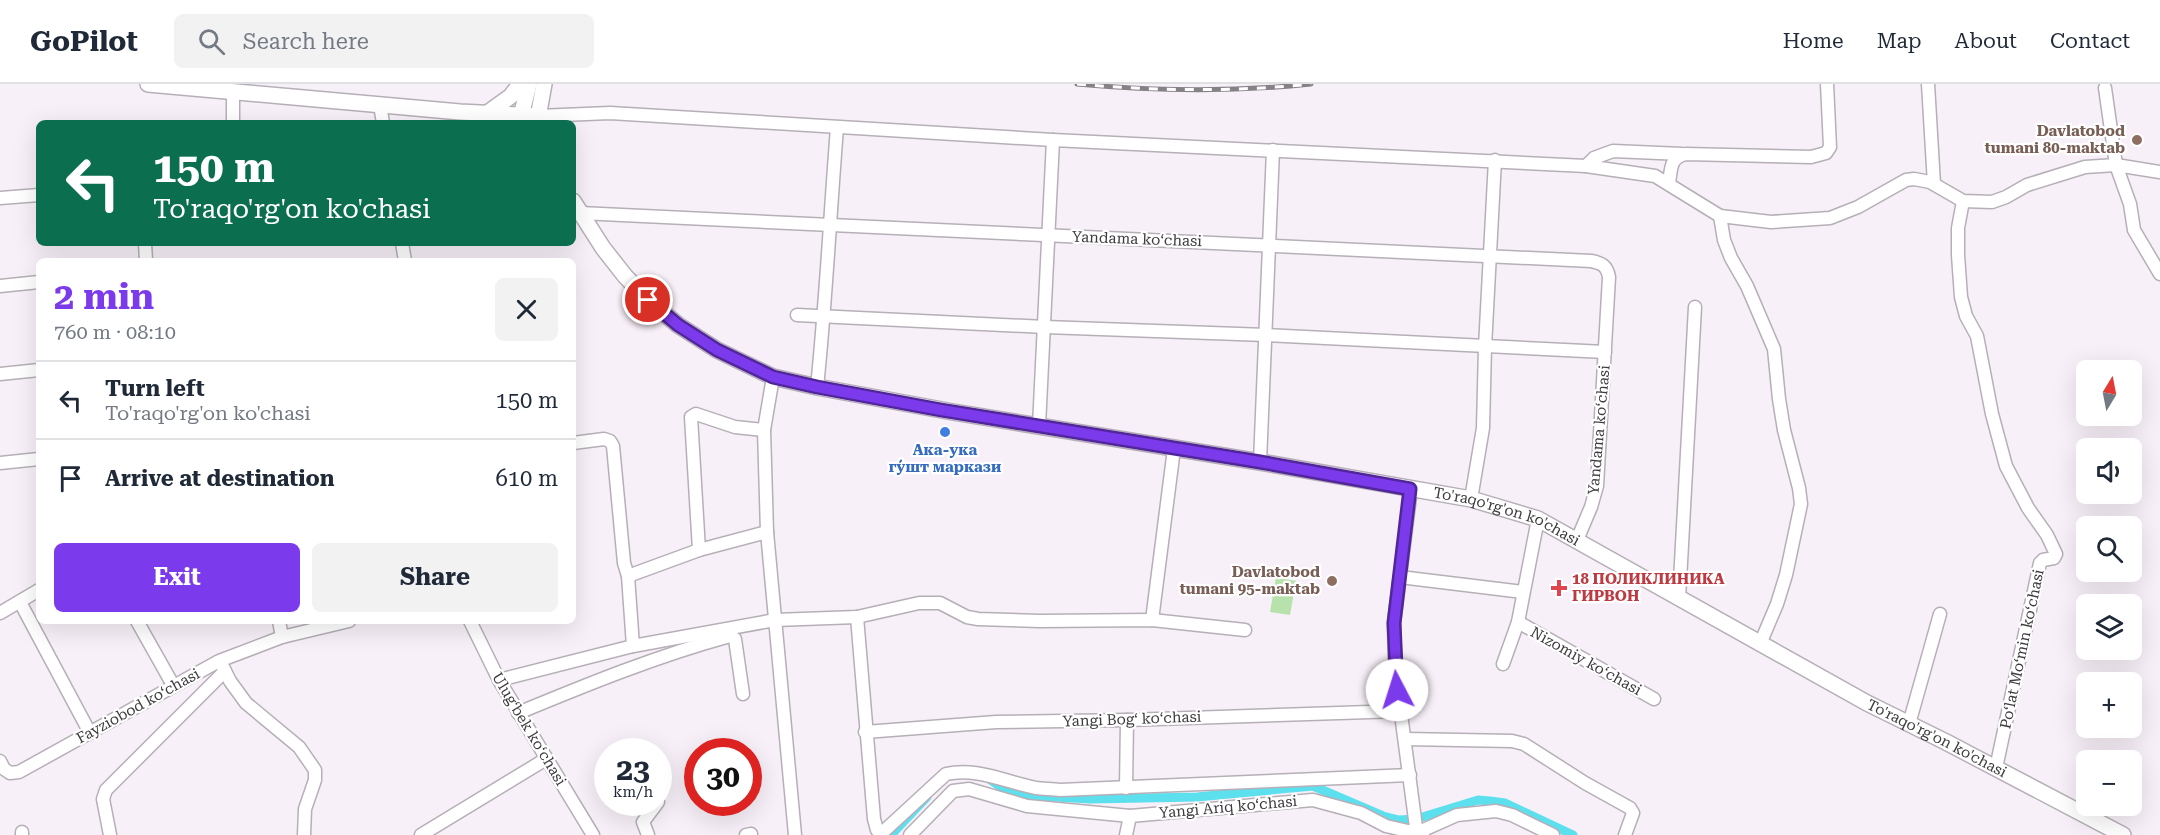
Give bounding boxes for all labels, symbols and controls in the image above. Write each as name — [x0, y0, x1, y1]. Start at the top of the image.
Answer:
search box — [174, 14, 594, 68]
text: GoPilot — [30, 25, 138, 58]
icon: search — [195, 25, 228, 58]
text: Search here — [243, 29, 369, 54]
text: Home — [1783, 29, 1844, 53]
text: Map — [1877, 29, 1922, 53]
text: About — [1955, 29, 2017, 53]
text: Contact — [2050, 29, 2130, 53]
place label: Davlatobod tumani 80-maktab — [1985, 122, 2125, 157]
marker: Davlatobod tumani 80-maktab — [2130, 133, 2144, 147]
text: 150 m — [153, 143, 275, 192]
icon: left — [54, 144, 132, 222]
text: To'raqo'rg'on ko'chasi — [153, 193, 431, 225]
street label: Yandama koʻchasi — [1072, 228, 1203, 250]
pin — [622, 274, 673, 325]
text: 2 min — [54, 276, 154, 318]
button: close — [495, 278, 558, 341]
icon: arrive — [631, 283, 664, 316]
text: 760 m · 08:10 — [54, 320, 176, 344]
north arrow — [2076, 360, 2142, 426]
map controls — [2076, 360, 2142, 816]
street label: Yandama koʻchasi — [1584, 364, 1614, 496]
text: Turn left — [105, 376, 205, 401]
icon: left — [54, 384, 87, 417]
text: 150 m — [495, 388, 558, 413]
text: To'raqo'rg'on ko'chasi — [105, 401, 311, 425]
marker: Ака-ука гу́шт маркази — [938, 425, 952, 439]
button: sound — [2076, 438, 2142, 504]
place label: Ака-ука гу́шт маркази — [889, 441, 1001, 476]
icon: arrive — [54, 462, 87, 495]
text: Arrive at destination — [105, 466, 334, 491]
text: 610 m — [495, 466, 558, 491]
street label: To'raqo'rg'on ko'chasi — [1432, 484, 1583, 550]
button: search — [2076, 516, 2142, 582]
button: Exit — [54, 543, 300, 612]
button: Share — [312, 543, 558, 612]
place label: Davlatobod tumani 95-maktab — [1180, 563, 1320, 598]
street label: Poʻlat Moʻmin koʻchasi — [1996, 567, 2048, 730]
place label: 18 ПОЛИКЛИНИКА ГИРВОН — [1572, 570, 1725, 605]
marker: Davlatobod tumani 95-maktab — [1325, 574, 1339, 588]
marker: 18 ПОЛИКЛИНИКА ГИРВОН — [1550, 579, 1568, 597]
button: layers — [2076, 594, 2142, 660]
street label: Nizomiy koʻchasi — [1527, 623, 1645, 699]
position arrow — [1365, 658, 1429, 722]
street label: Fayziobod koʻchasi — [73, 665, 203, 747]
street label: Ulugʻbek koʻchasi — [488, 669, 570, 789]
button: + — [2076, 672, 2142, 738]
street label: To'raqo'rg'on ko'chasi — [1864, 695, 2010, 781]
street label: Yangi Bogʻ koʻchasi — [1062, 708, 1202, 730]
speed limit sign: 30 — [684, 738, 762, 816]
button: − — [2076, 750, 2142, 816]
text: 23 — [616, 752, 650, 787]
text: km/h — [613, 783, 653, 801]
street label: Yangi Ariq koʻchasi — [1158, 792, 1298, 822]

